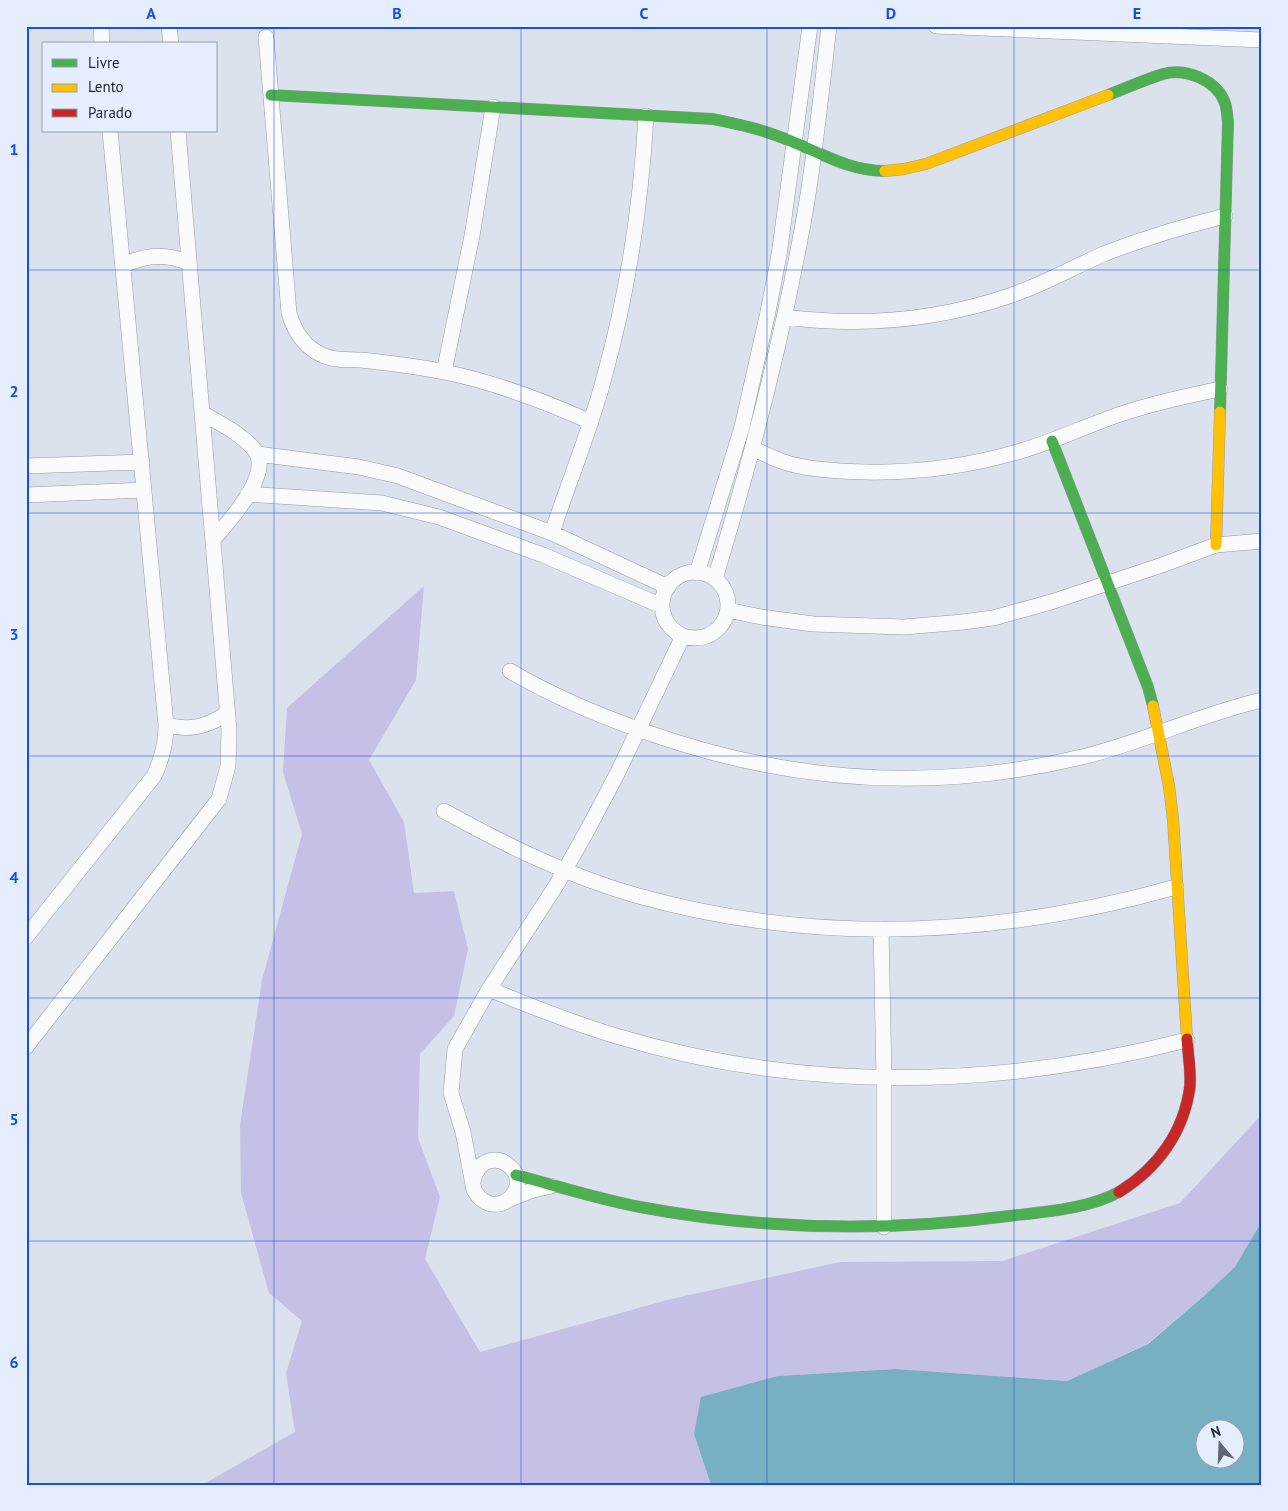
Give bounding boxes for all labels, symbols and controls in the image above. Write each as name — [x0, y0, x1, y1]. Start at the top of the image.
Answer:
text: A — [146, 3, 156, 23]
text: B — [392, 3, 402, 23]
text: C — [640, 3, 649, 23]
text: D — [886, 3, 896, 23]
text: E — [1133, 3, 1141, 23]
legend — [42, 42, 218, 132]
text: Livre — [88, 53, 120, 72]
text: Lento — [88, 77, 124, 96]
text: Parado — [88, 103, 132, 122]
text: 1 — [9, 139, 19, 159]
text: 2 — [9, 381, 19, 401]
text: 3 — [9, 624, 19, 644]
text: 4 — [9, 867, 19, 887]
text: 5 — [9, 1109, 19, 1129]
text: 6 — [9, 1352, 19, 1372]
north arrow — [1196, 1418, 1246, 1468]
text: N — [1208, 1422, 1223, 1442]

